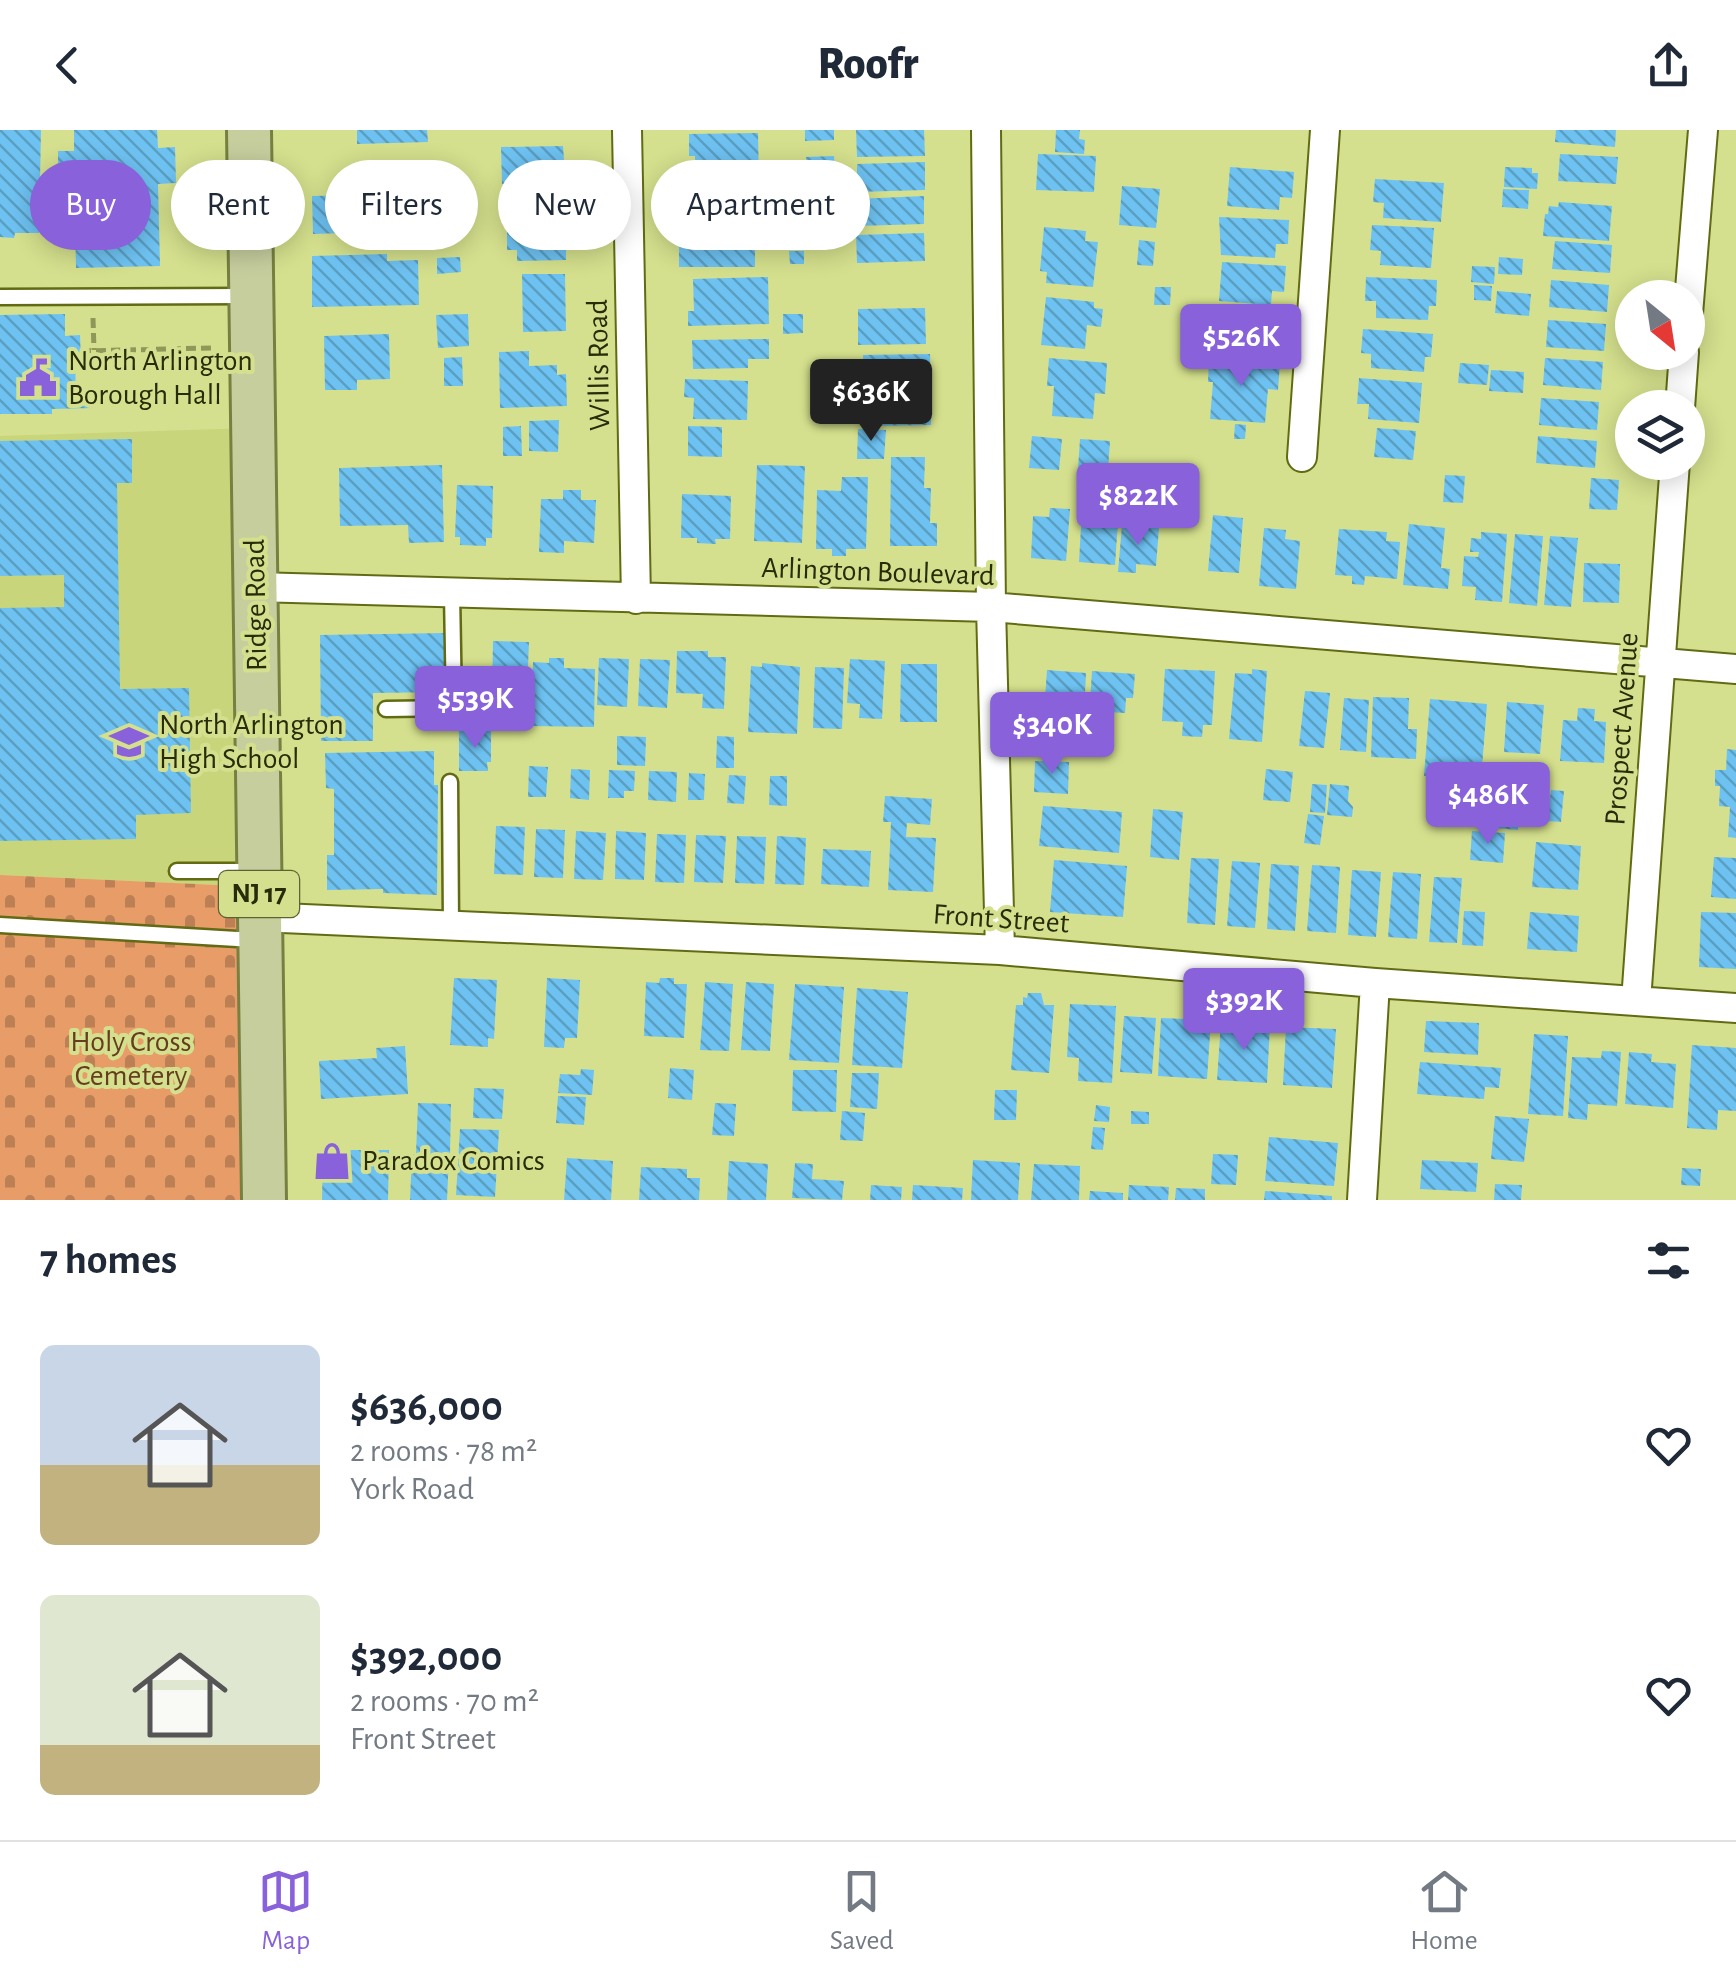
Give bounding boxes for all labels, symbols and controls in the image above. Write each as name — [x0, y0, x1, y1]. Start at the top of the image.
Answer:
icon: back — [40, 38, 95, 93]
icon: share — [1641, 38, 1696, 93]
text: Roofr — [817, 42, 919, 87]
chip: Buy — [30, 160, 151, 250]
chip: Rent — [171, 160, 305, 250]
chip: Filters — [325, 160, 478, 250]
chip: New — [498, 160, 631, 250]
chip: Apartment — [651, 160, 870, 250]
north arrow — [1615, 280, 1705, 370]
map controls — [1615, 280, 1705, 480]
street label: Willis Road — [583, 299, 615, 431]
pin: $526K — [1171, 304, 1311, 389]
text: $526K — [1202, 320, 1280, 352]
place label: North Arlington Borough Hall — [68, 346, 253, 410]
public building icon: North Arlington Borough Hall — [17, 357, 59, 399]
pin: $636K — [801, 359, 941, 444]
text: $636K — [832, 375, 910, 407]
button: layers — [1615, 390, 1705, 480]
pin: $822K — [1068, 463, 1208, 548]
text: $822K — [1098, 479, 1178, 511]
street label: Ridge Road — [240, 538, 272, 672]
street label: Arlington Boulevard — [761, 553, 995, 591]
street label: Prospect Avenue — [1600, 632, 1644, 826]
pin: $539K — [405, 666, 545, 751]
text: $539K — [437, 682, 513, 714]
pin: $340K — [982, 692, 1122, 777]
text: $340K — [1012, 708, 1092, 740]
place label: North Arlington High School — [159, 710, 344, 774]
school or university icon: North Arlington High School — [108, 721, 150, 763]
pin: $486K — [1418, 762, 1558, 847]
text: $486K — [1448, 778, 1528, 810]
road number: NJ 17 — [219, 871, 299, 917]
street label: Front Street — [932, 899, 1071, 939]
pin: $392K — [1174, 968, 1314, 1053]
text: $392K — [1205, 984, 1283, 1016]
park label: Holy Cross Cemetery — [70, 1027, 192, 1091]
shop icon: Paradox Comics — [311, 1140, 353, 1182]
place label: Paradox Comics — [362, 1146, 545, 1176]
icon: filters — [1641, 1233, 1696, 1288]
text: 7 homes — [40, 1239, 177, 1281]
icon: home — [120, 1385, 240, 1505]
text: $636,000 — [350, 1386, 503, 1428]
icon: heart — [1641, 1418, 1696, 1473]
text: 2 rooms · 78 m² — [350, 1435, 537, 1467]
text: York Road — [350, 1473, 474, 1505]
icon: home — [120, 1635, 240, 1755]
text: $392,000 — [350, 1636, 502, 1678]
icon: heart — [1641, 1668, 1696, 1723]
text: 2 rooms · 70 m² — [350, 1685, 539, 1717]
text: Front Street — [350, 1723, 496, 1755]
tab: Map — [258, 1864, 313, 1958]
tab: Saved — [830, 1864, 894, 1958]
tab: Home — [1410, 1864, 1478, 1958]

